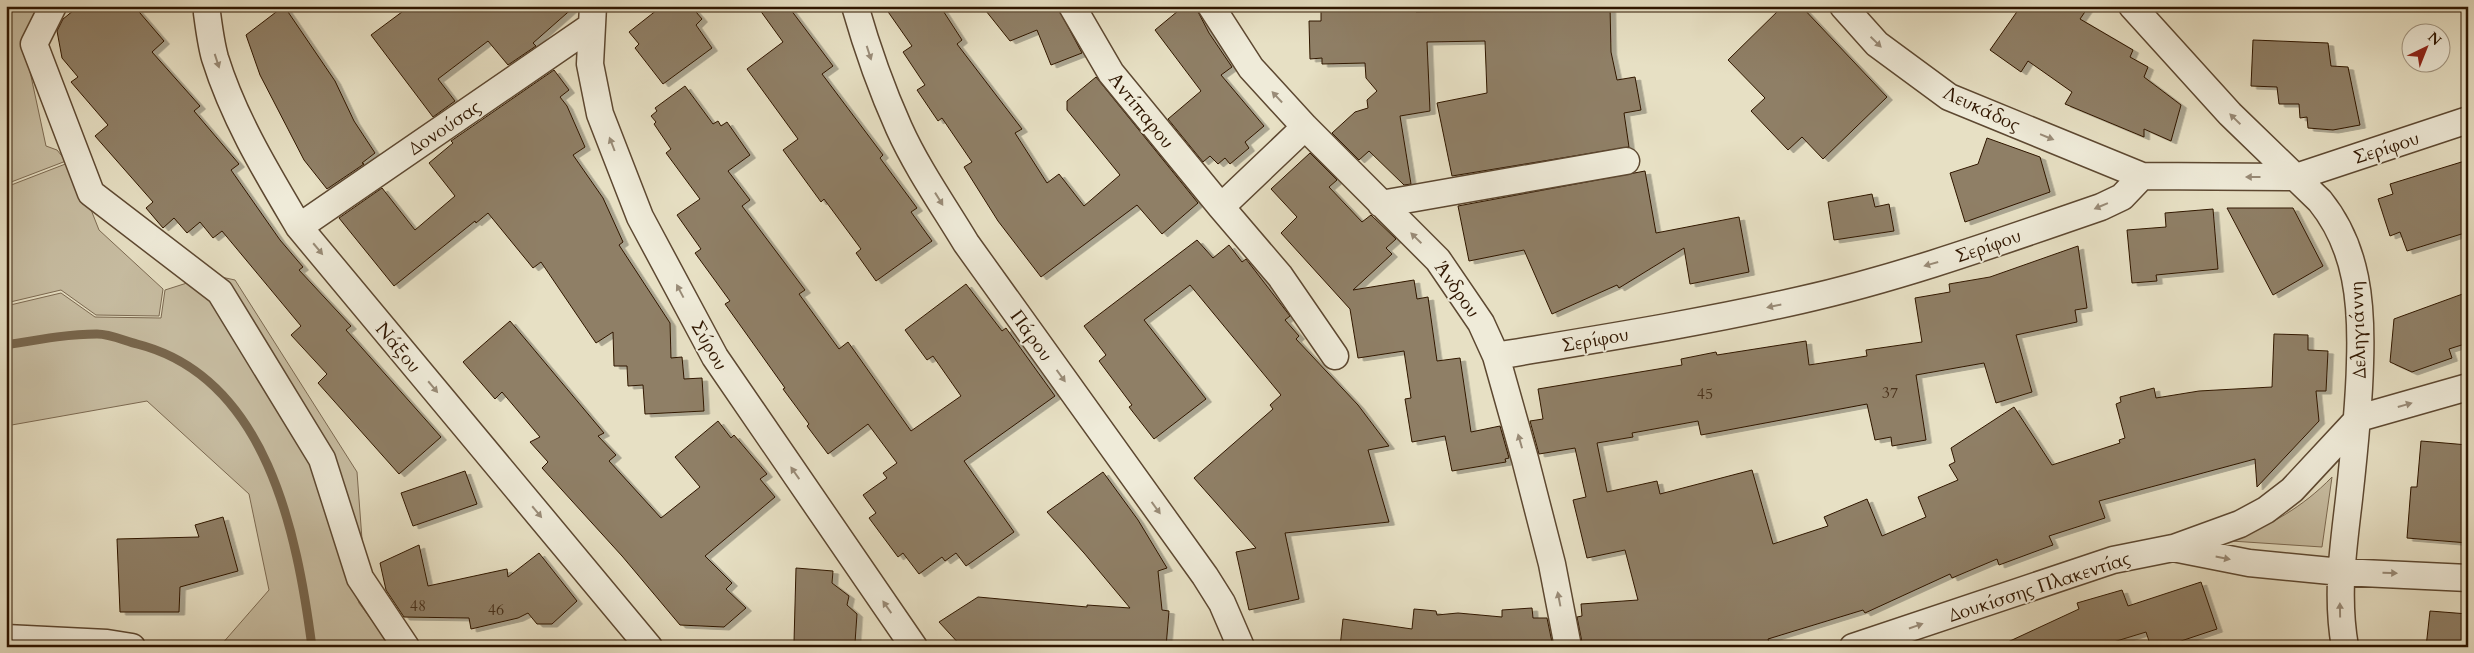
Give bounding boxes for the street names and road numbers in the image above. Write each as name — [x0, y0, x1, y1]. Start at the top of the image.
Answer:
street label: Αντίπαρου — [1102, 67, 1180, 154]
street label: Λευκάδος — [1939, 80, 2024, 138]
street label: Δονούσας — [403, 94, 486, 162]
street label: Σερίφου — [2350, 125, 2423, 171]
street label: Σερίφου — [1952, 223, 2025, 269]
street label: Άνδρου — [1428, 256, 1486, 323]
street label: Δεληγιάννη — [2343, 281, 2373, 379]
street label: Πάρου — [1004, 305, 1059, 367]
street label: Σύρου — [685, 316, 734, 375]
street label: Νάξου — [369, 317, 427, 378]
street label: Σερίφου — [1560, 321, 1631, 359]
street label: Δουκίσσης Πλακεντίας — [1945, 545, 2134, 629]

